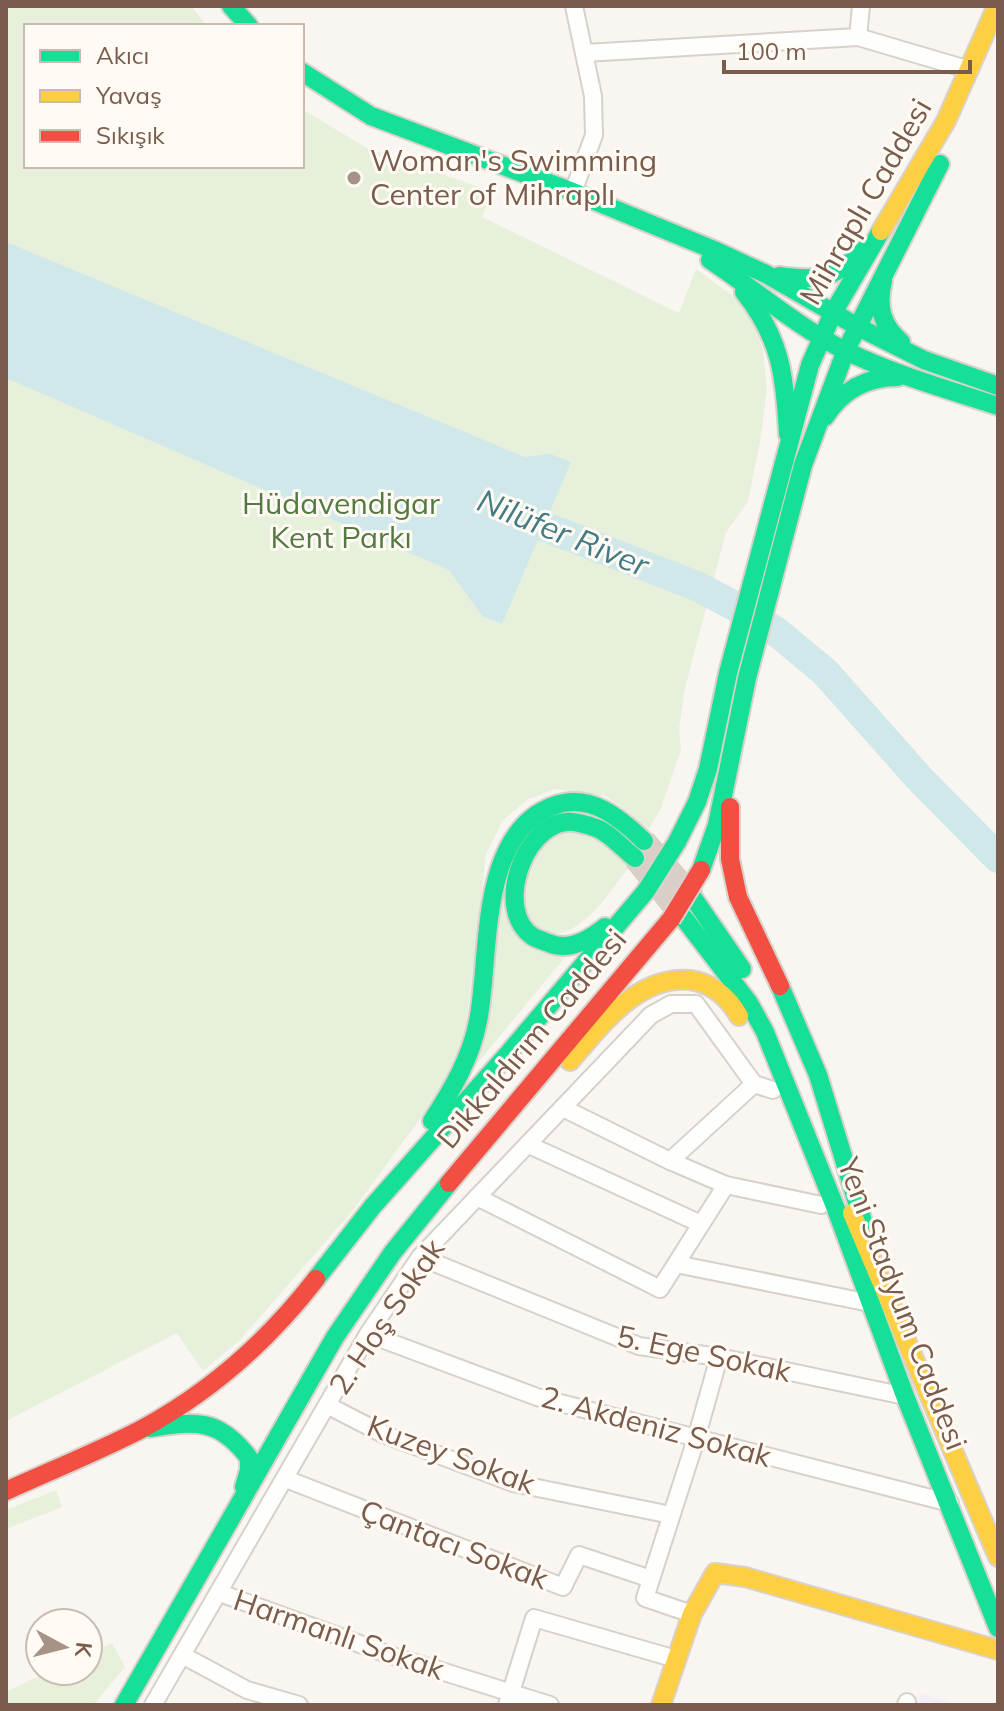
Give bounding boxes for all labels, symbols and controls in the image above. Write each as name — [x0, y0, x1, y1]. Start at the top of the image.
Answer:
legend — [24, 24, 304, 168]
scale bar — [724, 24, 970, 74]
text: 100 m — [736, 36, 807, 66]
text: Akıcı — [96, 40, 149, 70]
text: Yavaş — [95, 80, 162, 110]
street label: Mihraplı Caddesi — [791, 92, 940, 311]
text: Sıkışık — [96, 120, 165, 150]
place label: Woman's Swimming Center of Mihraplı — [370, 141, 657, 213]
marker: Woman's Swimming Center of Mihraplı — [345, 169, 363, 187]
water label: Nilüfer River — [472, 480, 656, 585]
park label: Hüdavendigar Kent Parkı — [242, 484, 440, 556]
street label: Dikkaldırım Caddesi — [428, 921, 634, 1156]
street label: Yeni Stadyum Caddesi — [829, 1151, 976, 1455]
street label: 2. Hoş Sokak — [320, 1231, 453, 1402]
street label: 5. Ege Sokak — [614, 1316, 795, 1390]
street label: 2. Akdeniz Sokak — [537, 1377, 776, 1475]
street label: Kuzey Sokak — [362, 1406, 541, 1502]
street label: Çantacı Sokak — [355, 1491, 554, 1598]
street label: Harmanlı Sokak — [229, 1580, 450, 1688]
north arrow — [24, 1607, 104, 1687]
text: K — [69, 1640, 99, 1660]

